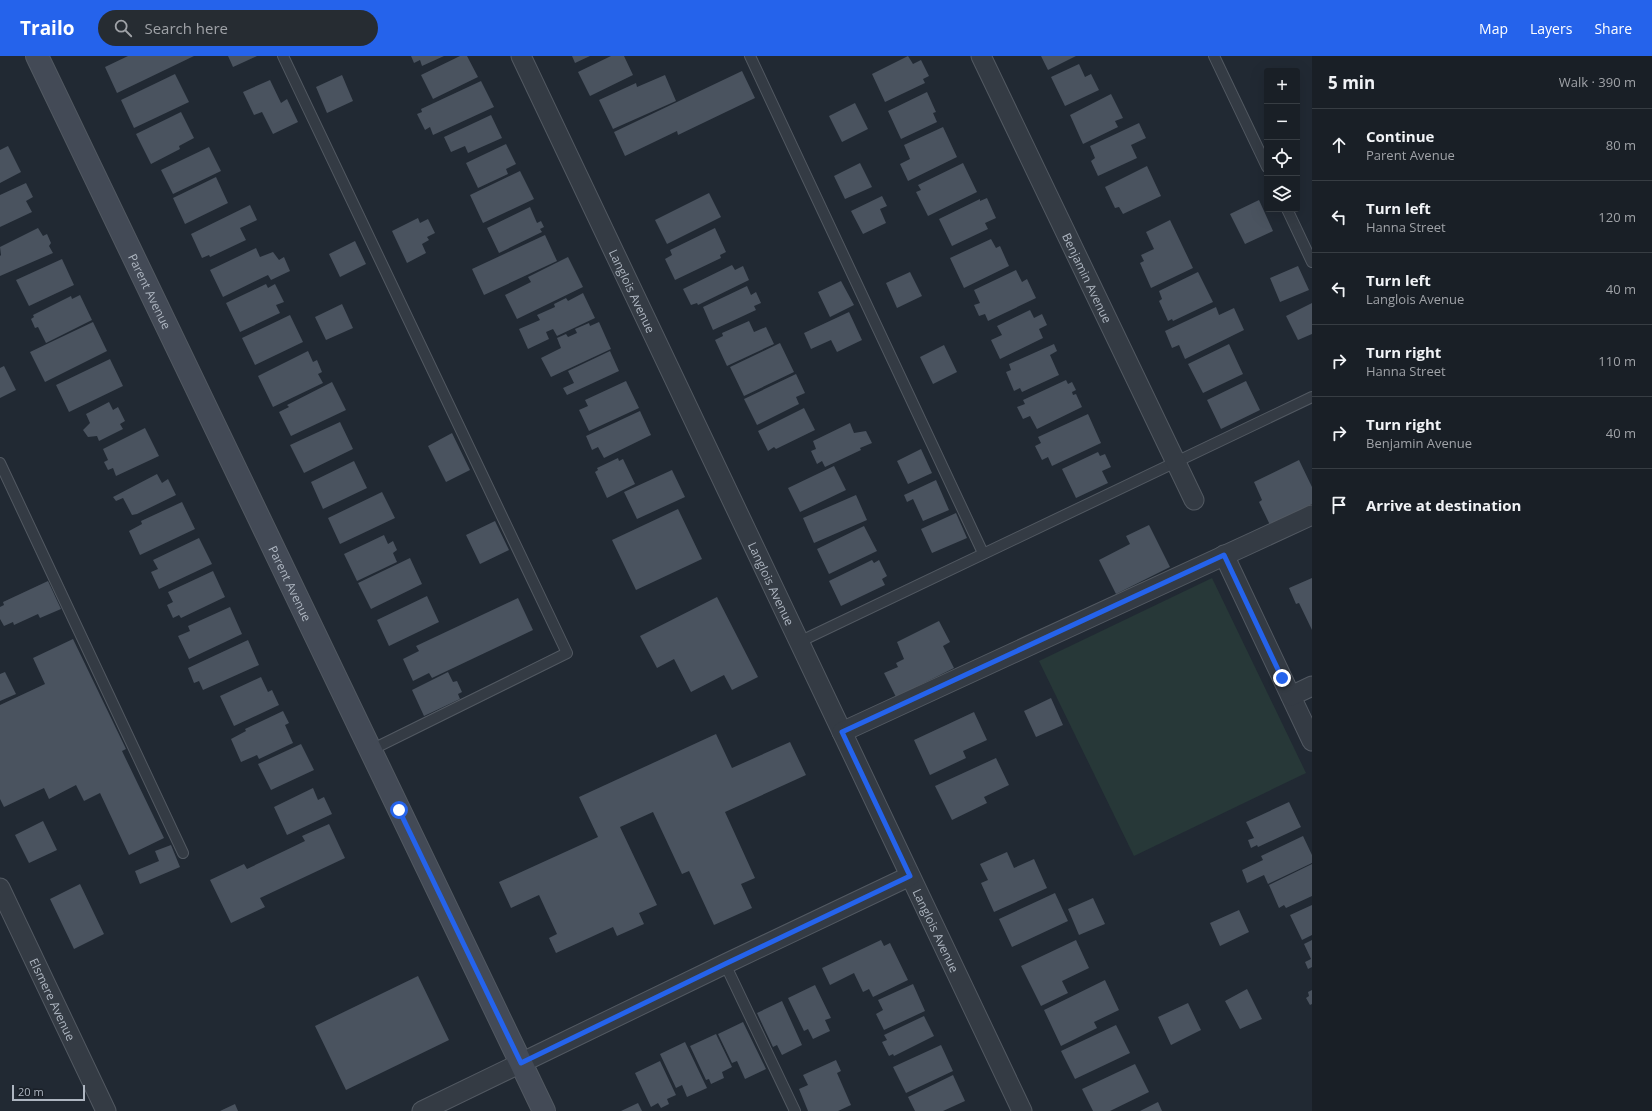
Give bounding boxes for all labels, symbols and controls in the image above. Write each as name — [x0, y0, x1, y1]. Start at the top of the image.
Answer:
search box — [98, 10, 378, 46]
text: Trailo — [20, 15, 74, 41]
icon: search — [112, 17, 134, 39]
text: Search here — [144, 18, 228, 38]
text: Map — [1479, 19, 1508, 38]
text: Layers — [1530, 19, 1572, 38]
text: Share — [1594, 19, 1632, 38]
map controls — [1264, 68, 1300, 212]
button: + — [1264, 68, 1300, 104]
text: 5 min — [1328, 71, 1375, 94]
text: Walk · 390 m — [1559, 73, 1636, 91]
button: − — [1264, 104, 1300, 140]
text: Continue — [1366, 126, 1434, 146]
icon: ahead — [1328, 134, 1350, 156]
text: 80 m — [1606, 136, 1636, 154]
button: locate — [1264, 140, 1300, 176]
text: Parent Avenue — [1366, 146, 1455, 164]
button: layers — [1264, 176, 1300, 212]
text: Turn left — [1366, 198, 1431, 218]
icon: left — [1328, 206, 1350, 228]
text: 120 m — [1598, 208, 1636, 226]
text: Hanna Street — [1366, 218, 1446, 236]
street label: Benjamin Avenue — [1059, 230, 1116, 326]
street label: Langlois Avenue — [605, 246, 660, 336]
street label: Parent Avenue — [125, 251, 176, 332]
text: Turn left — [1366, 270, 1431, 290]
icon: left — [1328, 278, 1350, 300]
text: 40 m — [1606, 280, 1636, 298]
text: Langlois Avenue — [1366, 290, 1464, 308]
text: Turn right — [1366, 342, 1441, 362]
icon: right — [1328, 350, 1350, 372]
text: 110 m — [1598, 352, 1636, 370]
text: Hanna Street — [1366, 362, 1446, 380]
text: Turn right — [1366, 414, 1441, 434]
icon: right — [1328, 422, 1350, 444]
text: 40 m — [1606, 424, 1636, 442]
text: Benjamin Avenue — [1366, 434, 1472, 452]
icon: arrive — [1328, 494, 1350, 516]
text: Arrive at destination — [1366, 495, 1521, 515]
street label: Langlois Avenue — [744, 539, 799, 628]
street label: Parent Avenue — [265, 543, 316, 624]
route end — [1273, 669, 1291, 687]
route start — [390, 801, 408, 819]
street label: Langlois Avenue — [909, 886, 963, 975]
street label: Elsmere Avenue — [26, 955, 80, 1044]
scale bar — [12, 1083, 85, 1102]
text: 20 m — [18, 1084, 44, 1099]

